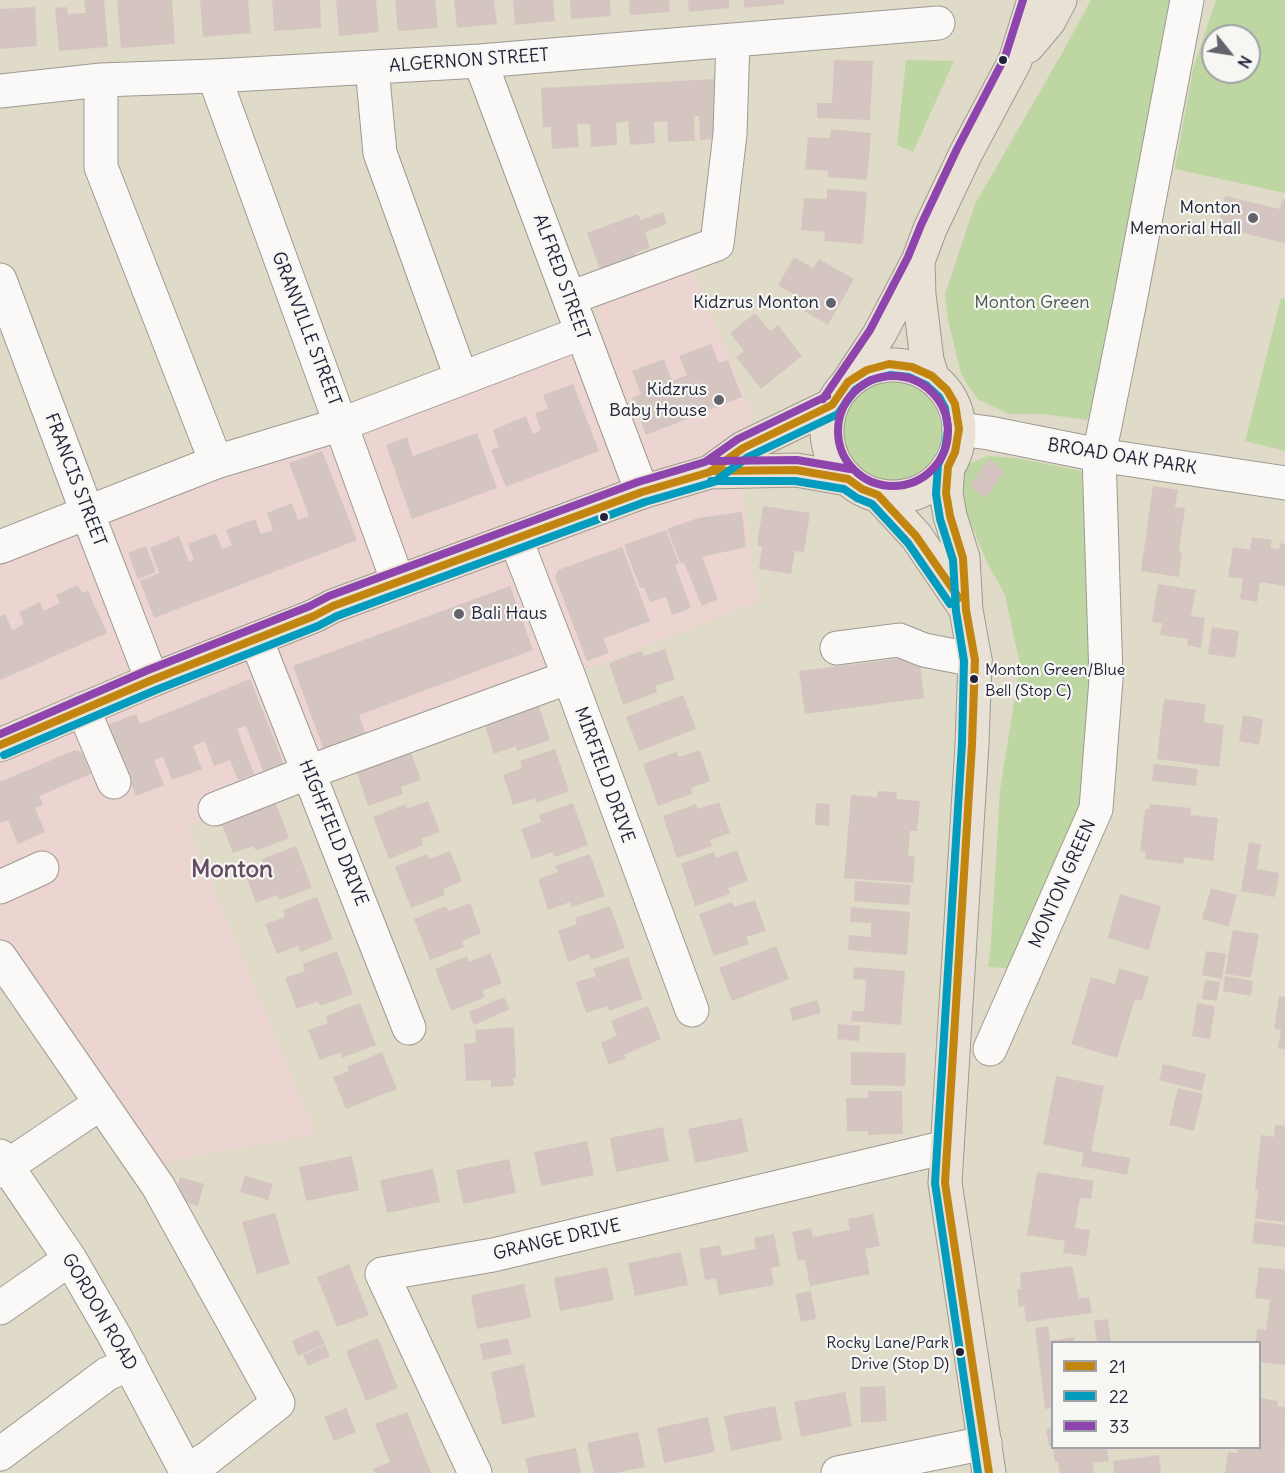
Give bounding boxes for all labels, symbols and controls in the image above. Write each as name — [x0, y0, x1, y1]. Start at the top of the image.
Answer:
north arrow — [1201, 24, 1261, 84]
street label: ALGERNON STREET — [388, 45, 550, 77]
text: N — [1233, 52, 1256, 72]
unlabelled marker — [997, 54, 1009, 66]
place label: Monton Memorial Hall — [1130, 197, 1241, 240]
street label: ALFRED STREET — [528, 211, 594, 343]
marker: Monton Memorial Hall — [1246, 211, 1260, 225]
street label: GRANVILLE STREET — [267, 249, 345, 409]
place label: Kidzrus Monton — [693, 292, 819, 314]
park label: Monton Green — [974, 292, 1090, 314]
marker: Kidzrus Monton — [824, 296, 838, 310]
place label: Kidzrus Baby House — [609, 379, 707, 422]
marker: Kidzrus Baby House — [712, 393, 726, 407]
street label: FRANCIS STREET — [40, 410, 110, 550]
street label: BROAD OAK PARK — [1046, 435, 1198, 479]
unlabelled marker — [598, 511, 610, 523]
place label: Bali Haus — [471, 603, 547, 625]
marker: Bali Haus — [452, 607, 466, 621]
place label: Monton Green/Blue Bell (Stop C) — [985, 660, 1125, 698]
marker: Monton Green/Blue Bell (Stop C) — [968, 673, 980, 685]
street label: MIRFIELD DRIVE — [569, 704, 639, 846]
street label: HIGHFIELD DRIVE — [294, 757, 372, 909]
street label: MONTON GREEN — [1025, 816, 1101, 952]
district label: Monton — [191, 856, 273, 884]
street label: GRANGE DRIVE — [491, 1215, 623, 1265]
street label: GORDON ROAD — [57, 1250, 141, 1374]
place label: Rocky Lane/Park Drive (Stop D) — [826, 1333, 949, 1371]
legend — [1051, 1341, 1261, 1449]
marker: Rocky Lane/Park Drive (Stop D) — [954, 1346, 966, 1358]
text: 21 — [1109, 1355, 1126, 1378]
text: 22 — [1109, 1385, 1129, 1408]
text: 33 — [1109, 1415, 1129, 1438]

